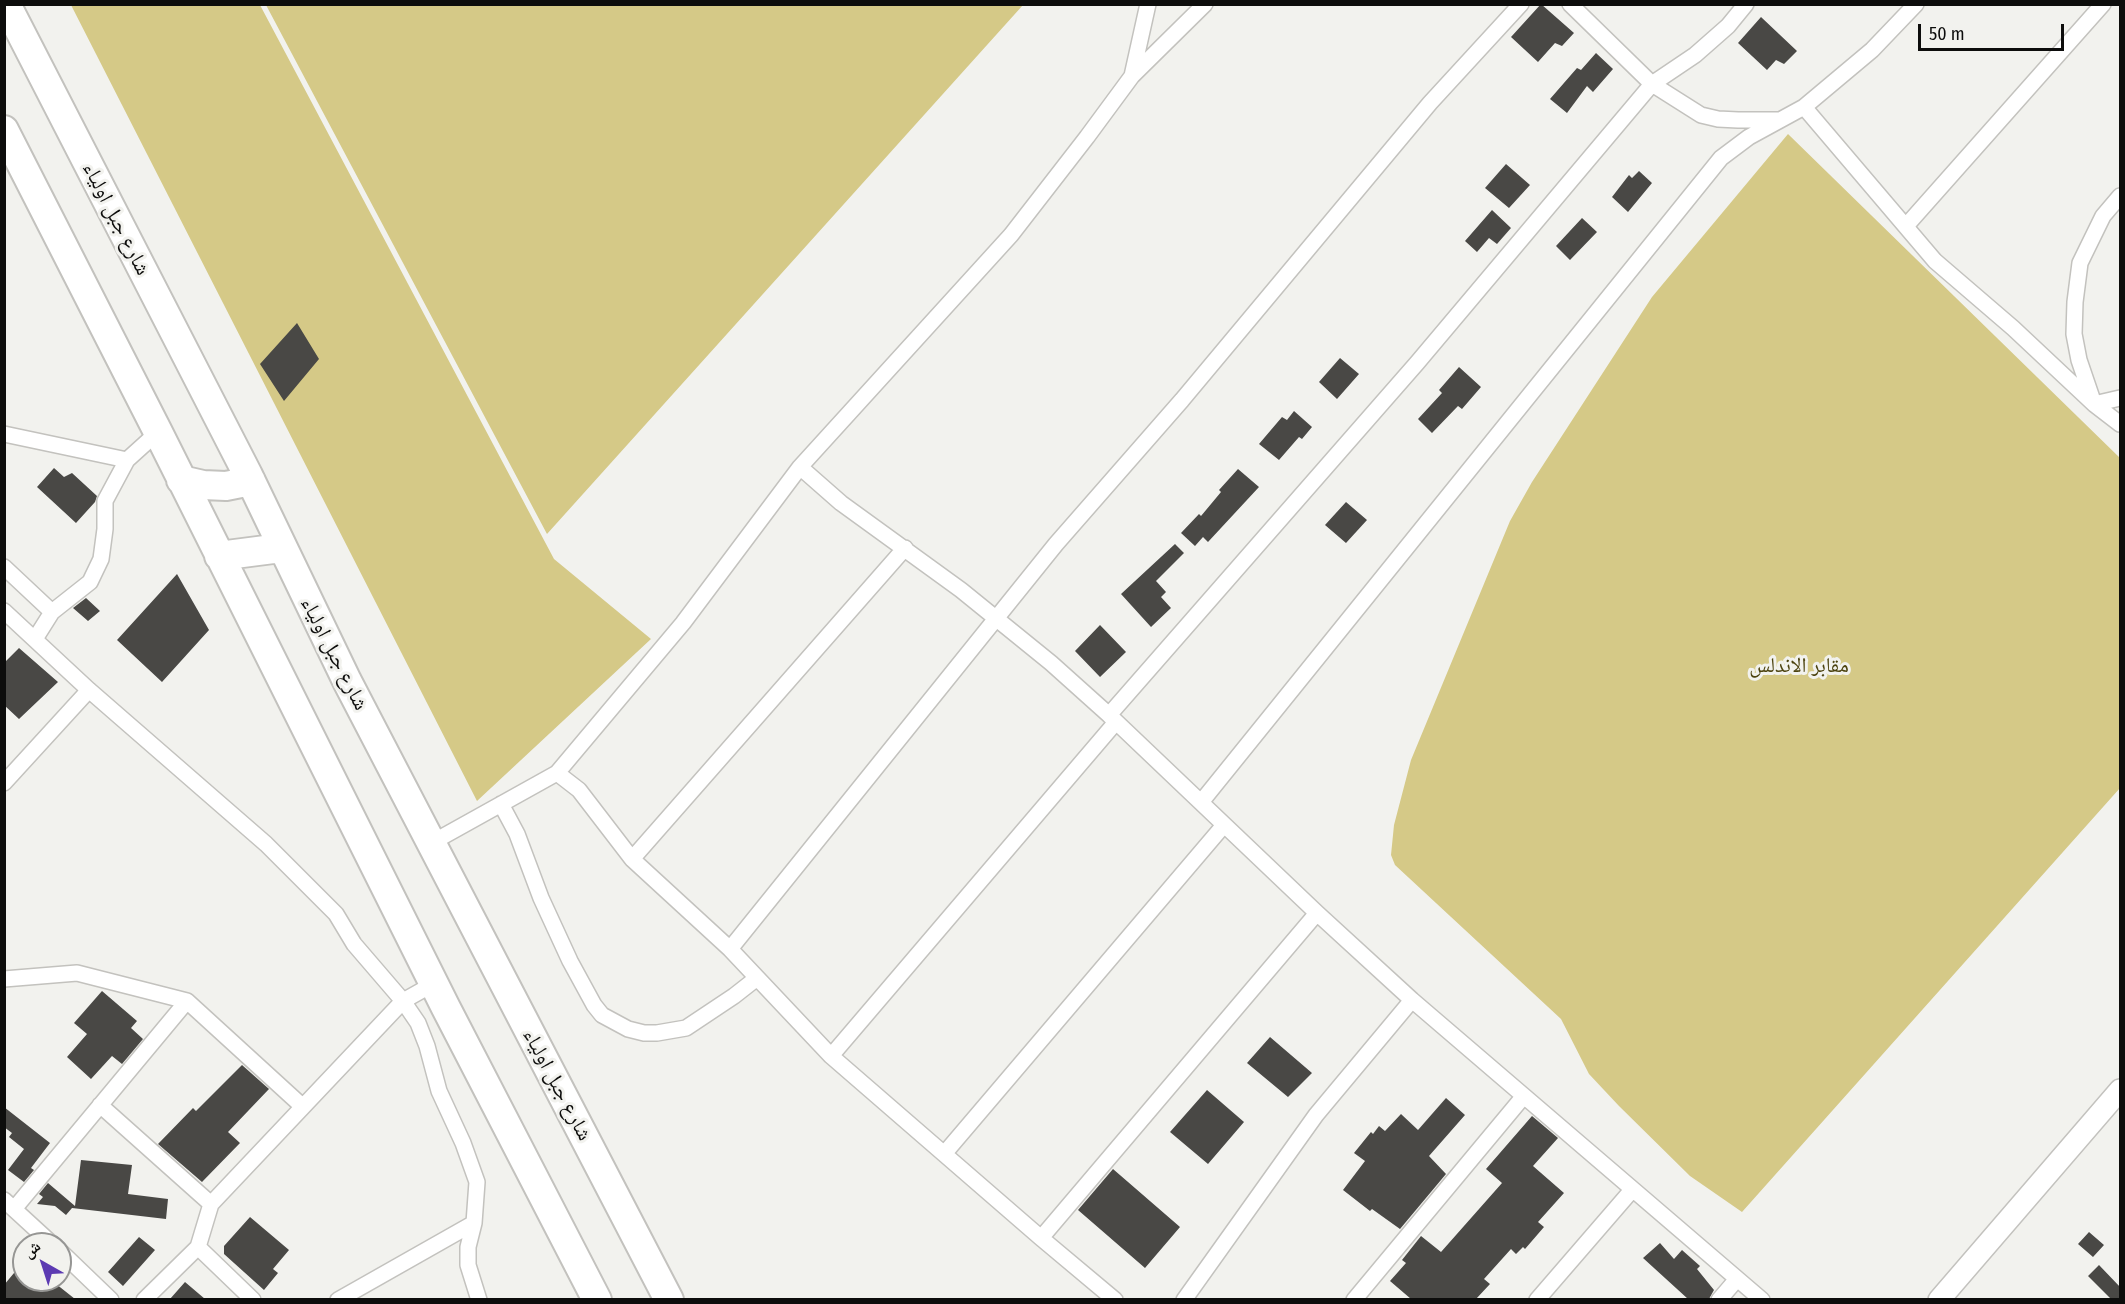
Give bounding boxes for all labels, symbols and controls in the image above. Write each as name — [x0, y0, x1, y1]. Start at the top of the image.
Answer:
scale bar — [1921, 12, 2066, 50]
text: 50 m — [1929, 23, 1965, 45]
street label: شارع جبل اولياء — [77, 158, 155, 280]
street label: شارع جبل اولياء — [295, 593, 373, 715]
park label: مقابر الاندلس — [1749, 653, 1849, 679]
street label: شارع جبل اولياء — [517, 1025, 597, 1145]
north arrow — [12, 1232, 72, 1292]
text: ش — [19, 1236, 44, 1262]

